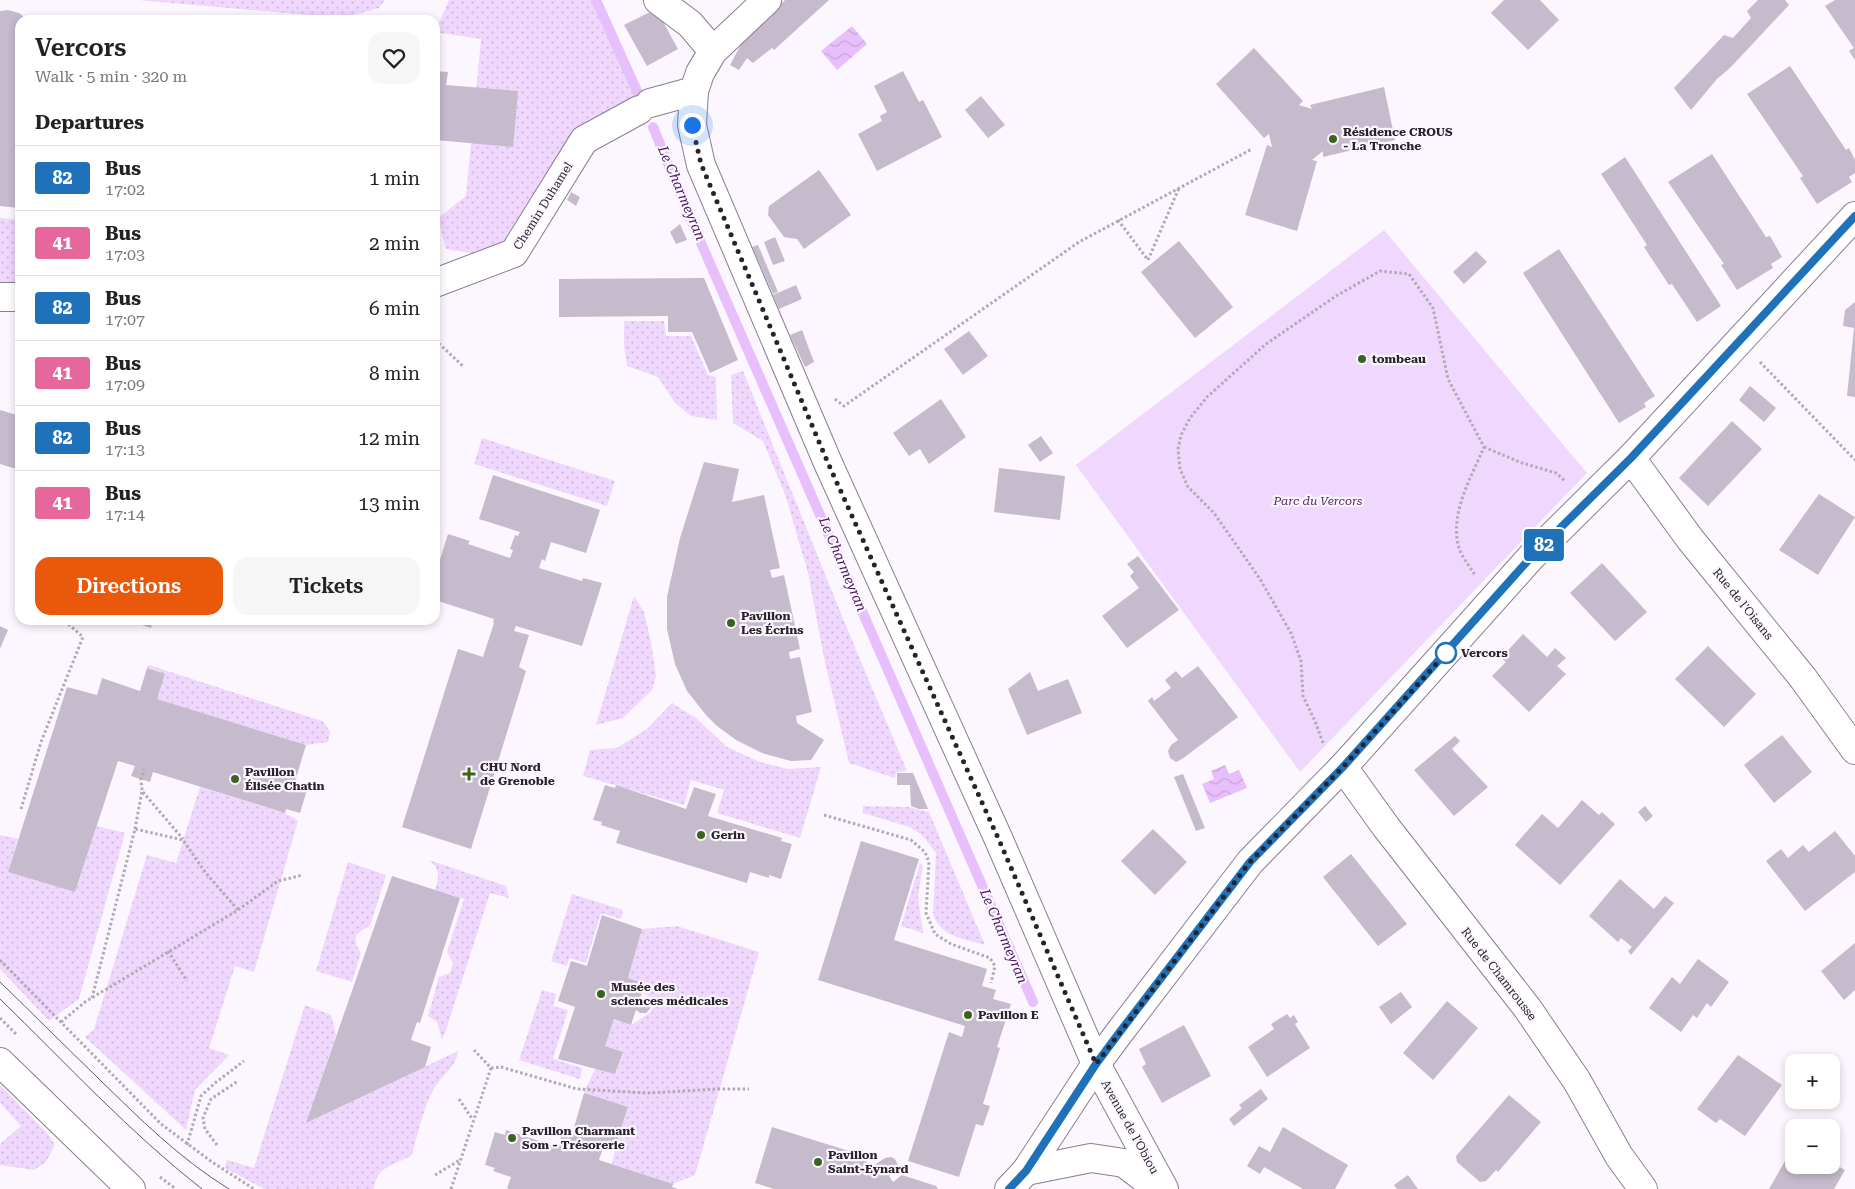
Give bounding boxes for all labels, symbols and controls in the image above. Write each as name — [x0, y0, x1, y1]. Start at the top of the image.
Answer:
button: heart — [368, 32, 420, 84]
text: Vercors — [35, 34, 126, 62]
text: Walk · 5 min · 320 m — [35, 67, 187, 86]
text: Departures — [35, 111, 144, 134]
your location — [680, 113, 705, 138]
place label: Résidence CROUS - La Tronche — [1343, 125, 1453, 153]
marker: Résidence CROUS - La Tronche — [1327, 133, 1339, 145]
water label: Le Charmeyran — [654, 142, 709, 243]
text: Bus — [105, 157, 141, 180]
street label: Chemin Duhamel — [510, 159, 576, 252]
text: 82 — [52, 167, 73, 188]
text: 1 min — [369, 167, 420, 190]
text: 17:02 — [105, 180, 145, 199]
text: Bus — [105, 222, 141, 245]
text: 41 — [52, 232, 73, 253]
text: 2 min — [369, 232, 420, 255]
text: 17:03 — [105, 245, 145, 264]
text: Bus — [105, 287, 141, 310]
text: 82 — [52, 297, 73, 318]
text: 6 min — [369, 297, 420, 320]
text: 17:07 — [105, 310, 145, 329]
text: Bus — [105, 352, 141, 375]
place label: tombeau — [1372, 352, 1426, 366]
marker: tombeau — [1356, 353, 1368, 365]
text: 41 — [52, 362, 73, 383]
text: 8 min — [369, 362, 420, 385]
text: 17:09 — [105, 375, 145, 394]
text: Bus — [105, 417, 141, 440]
text: 82 — [52, 427, 73, 448]
text: 12 min — [358, 427, 420, 450]
text: 17:13 — [105, 440, 145, 459]
text: Bus — [105, 482, 141, 505]
text: 41 — [52, 492, 73, 513]
text: 13 min — [358, 492, 420, 515]
park label: Parc du Vercors — [1273, 494, 1363, 508]
text: 17:14 — [105, 505, 145, 524]
water label: Le Charmeyran — [815, 513, 870, 614]
line badge: 82 — [1522, 529, 1566, 561]
text: 82 — [1534, 534, 1554, 555]
button: Directions — [35, 557, 223, 615]
button: Tickets — [233, 557, 420, 615]
street label: Rue de l'Oisans — [1710, 566, 1776, 643]
place label: Pavillon Les Écrins — [741, 609, 804, 637]
marker: Pavillon Les Écrins — [725, 617, 737, 629]
marker: Vercors — [1435, 642, 1457, 664]
place label: Vercors — [1461, 646, 1508, 660]
place label: CHU Nord de Grenoble — [480, 760, 555, 788]
place label: Pavillon Élisée Chatin — [245, 765, 325, 793]
marker: CHU Nord de Grenoble — [462, 767, 476, 781]
marker: Pavillon Élisée Chatin — [229, 773, 241, 785]
place label: Gerin — [711, 828, 745, 842]
marker: Gerin — [695, 829, 707, 841]
water label: Le Charmeyran — [976, 885, 1031, 986]
street label: Rue de Chamrousse — [1458, 925, 1540, 1023]
place label: Musée des sciences médicales — [611, 980, 728, 1008]
marker: Musée des sciences médicales — [595, 988, 607, 1000]
place label: Pavillon E — [978, 1008, 1039, 1022]
marker: Pavillon E — [962, 1009, 974, 1021]
map controls — [1785, 1054, 1840, 1174]
button: + — [1785, 1054, 1840, 1109]
street label: Avenue de l'Obiou — [1098, 1077, 1162, 1177]
button: − — [1785, 1119, 1840, 1174]
place label: Pavillon Charmant Som - Trésorerie — [522, 1124, 635, 1152]
marker: Pavillon Charmant Som - Trésorerie — [506, 1132, 518, 1144]
place label: Pavillon Saint-Eynard — [828, 1148, 909, 1176]
marker: Pavillon Saint-Eynard — [812, 1156, 824, 1168]

